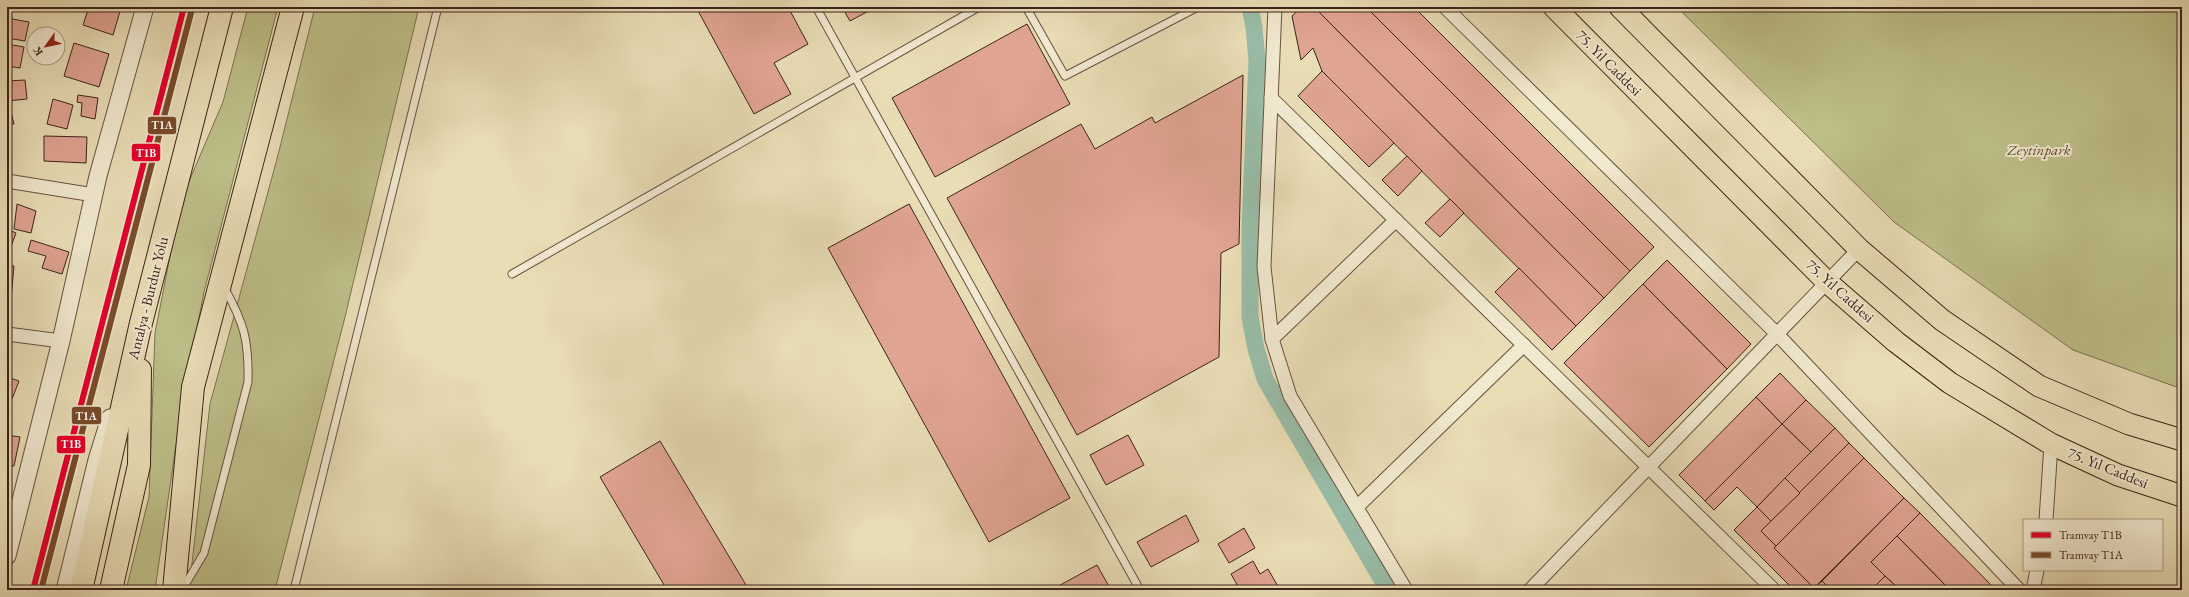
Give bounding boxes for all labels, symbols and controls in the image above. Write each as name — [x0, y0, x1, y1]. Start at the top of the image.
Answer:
north arrow — [26, 26, 66, 66]
street label: 75. Yıl Caddesi — [1572, 26, 1646, 100]
text: K — [29, 44, 46, 59]
line badge: T1A — [147, 116, 177, 135]
text: T1A — [151, 118, 173, 132]
park label: Zeytinpark — [2006, 140, 2071, 159]
line badge: T1B — [131, 143, 161, 162]
text: T1B — [136, 146, 156, 160]
street label: Antalya - Burdur Yolu — [123, 234, 172, 362]
street label: 75. Yıl Caddesi — [1802, 255, 1879, 326]
line badge: T1A — [71, 406, 102, 425]
text: T1A — [75, 409, 97, 423]
line badge: T1B — [56, 435, 86, 454]
text: T1B — [61, 437, 81, 451]
street label: 75. Yıl Caddesi — [2065, 443, 2152, 492]
legend — [2023, 519, 2163, 571]
text: Tramvay T1B — [2059, 527, 2122, 543]
text: Tramvay T1A — [2059, 547, 2124, 563]

